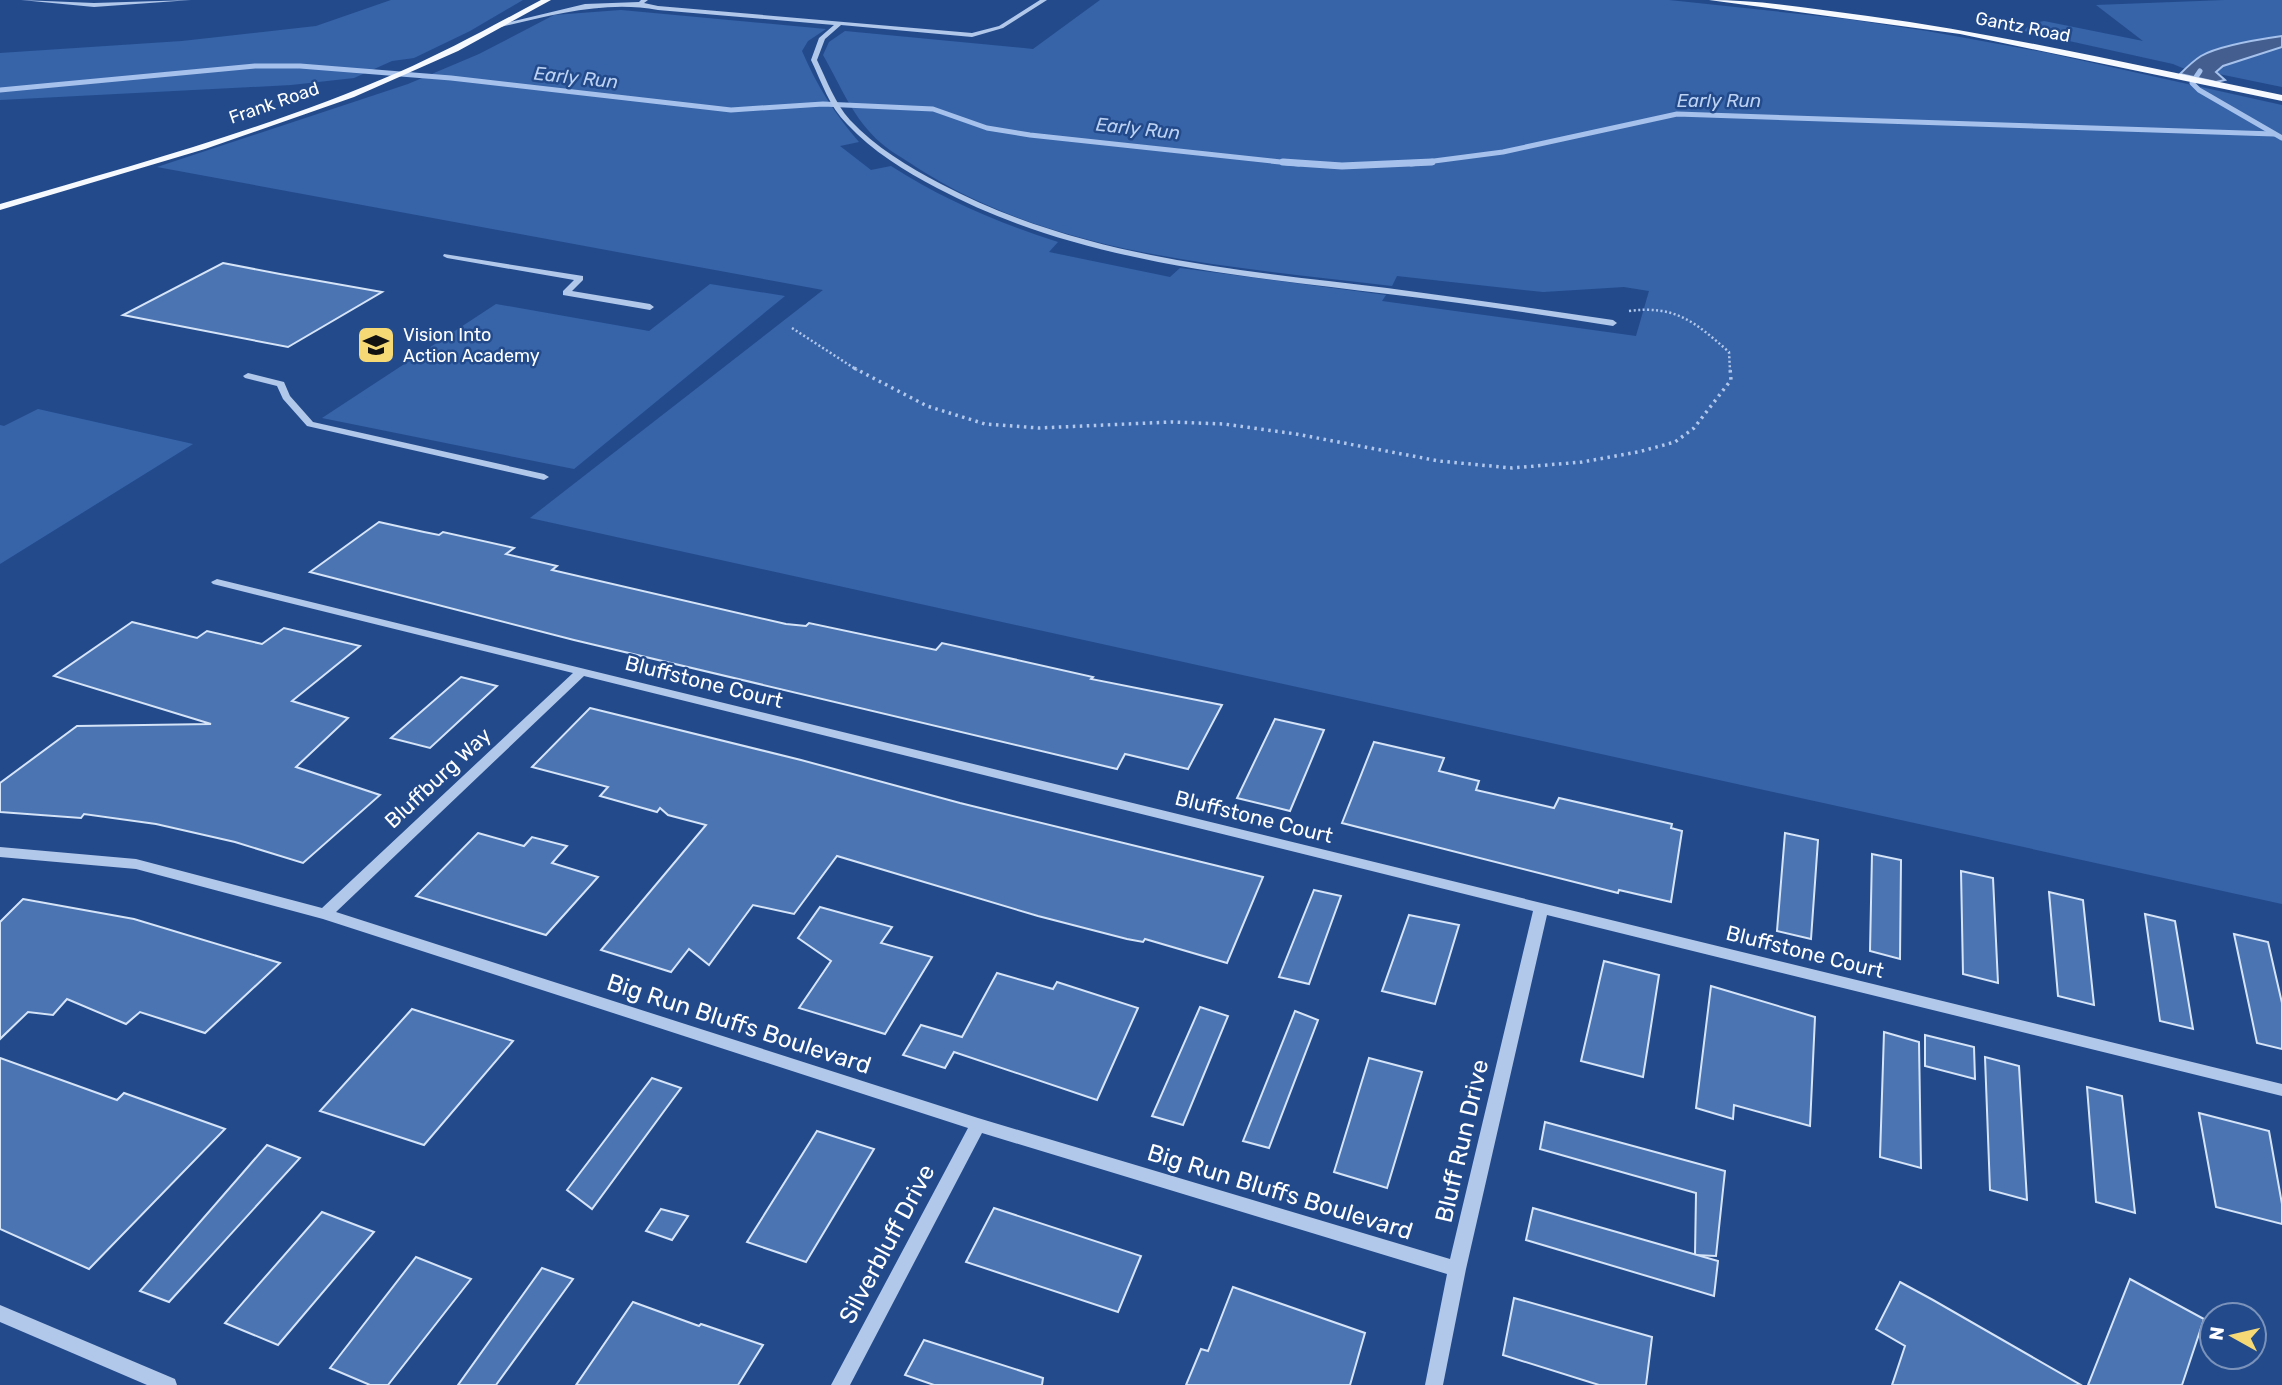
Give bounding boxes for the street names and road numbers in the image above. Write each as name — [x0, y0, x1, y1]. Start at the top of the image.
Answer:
street label: Gantz Road — [1974, 7, 2072, 47]
street label: Frank Road — [226, 77, 322, 129]
street label: Bluffstone Court — [623, 650, 786, 713]
street label: Bluffburg Way — [379, 722, 496, 833]
street label: Bluffstone Court — [1173, 785, 1336, 848]
street label: Bluffstone Court — [1724, 920, 1887, 983]
street label: Big Run Bluffs Boulevard — [603, 968, 875, 1080]
street label: Bluff Run Drive — [1430, 1057, 1494, 1225]
street label: Big Run Bluffs Boulevard — [1144, 1138, 1416, 1246]
street label: Silverbluff Drive — [833, 1160, 941, 1328]

